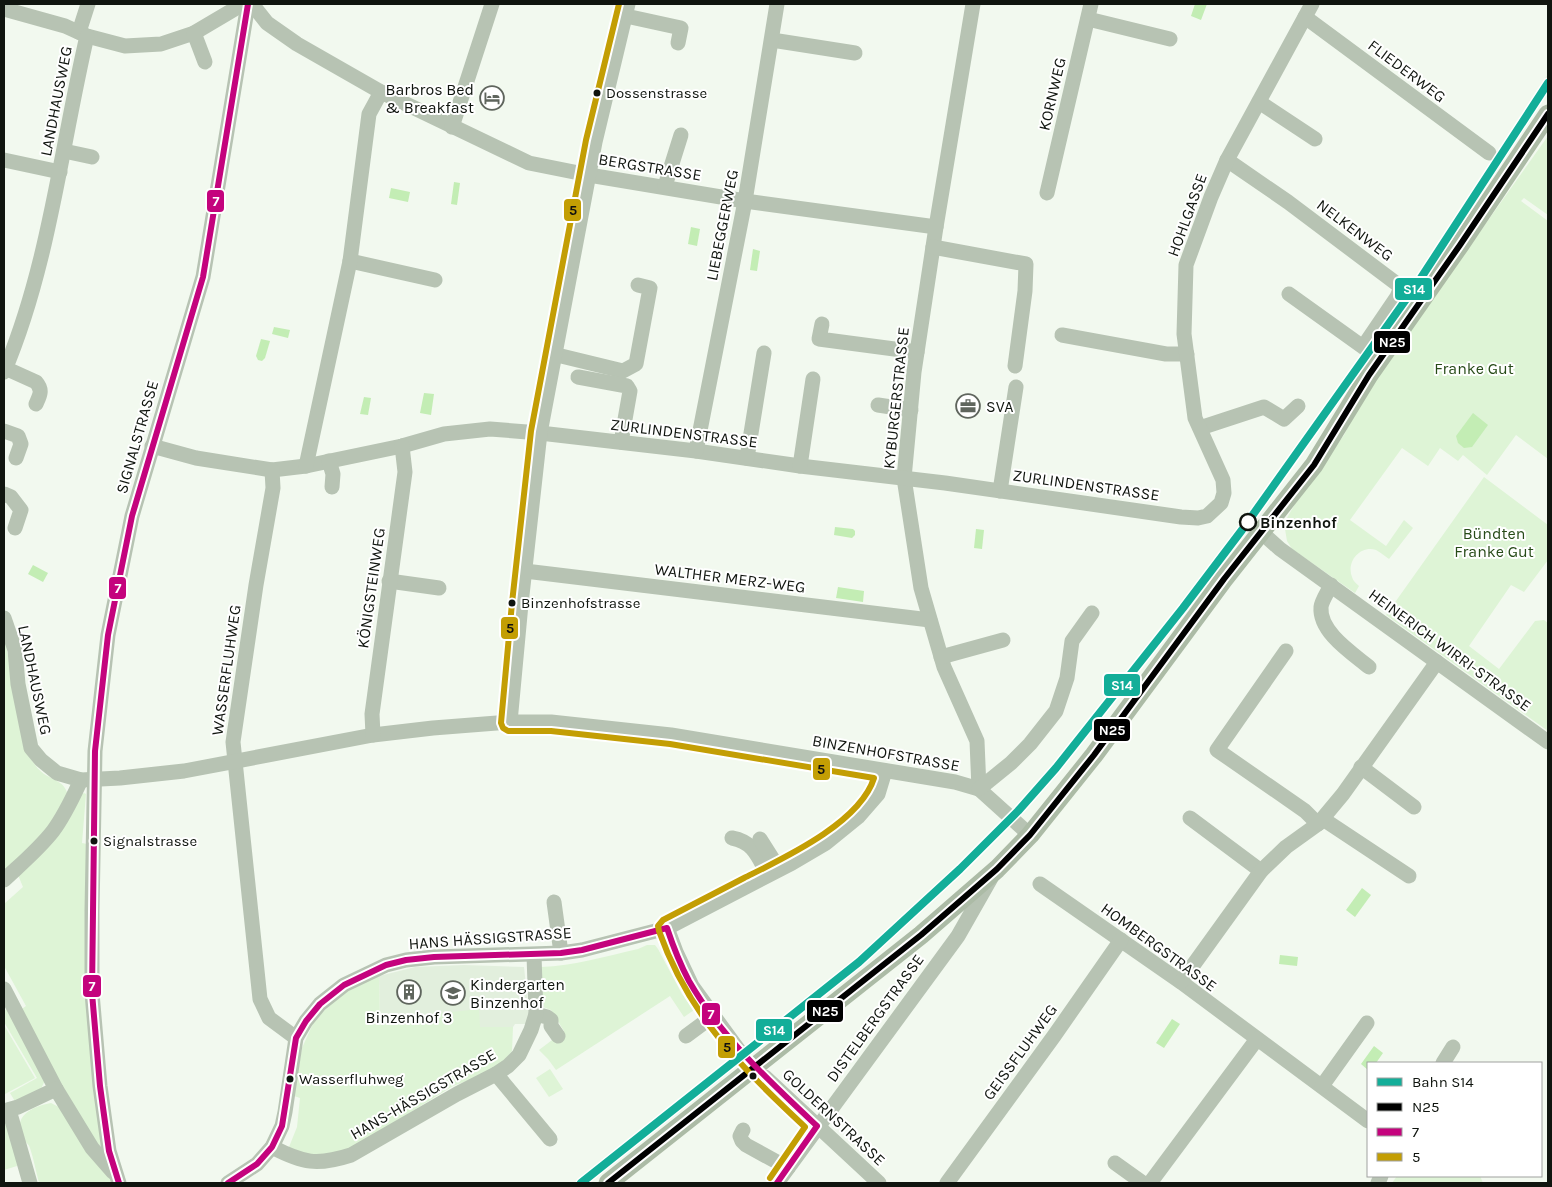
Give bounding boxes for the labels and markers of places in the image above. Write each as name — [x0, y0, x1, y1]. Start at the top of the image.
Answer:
place label: Barbros Bed & Breakfast — [385, 80, 474, 117]
place label: Dossenstrasse — [606, 84, 707, 102]
hotel icon: Barbros Bed & Breakfast — [479, 85, 505, 111]
marker: Dossenstrasse — [592, 88, 602, 98]
office icon: SVA — [955, 393, 981, 419]
place label: SVA — [986, 397, 1013, 416]
marker: Binzenhof — [1239, 513, 1257, 531]
place label: Binzenhof — [1260, 513, 1337, 532]
place label: Binzenhofstrasse — [521, 594, 640, 612]
marker: Binzenhofstrasse — [507, 598, 517, 608]
place label: Signalstrasse — [103, 832, 197, 850]
marker: Signalstrasse — [89, 836, 99, 846]
place label: Kindergarten Binzenhof — [470, 975, 565, 1012]
building icon: Binzenhof 3 — [396, 979, 422, 1005]
school or university icon: Kindergarten Binzenhof — [440, 980, 466, 1006]
place label: Binzenhof 3 — [366, 1008, 452, 1027]
place label: Wasserfluhweg — [299, 1070, 404, 1088]
unlabelled marker — [748, 1071, 758, 1081]
marker: Wasserfluhweg — [285, 1074, 295, 1084]

